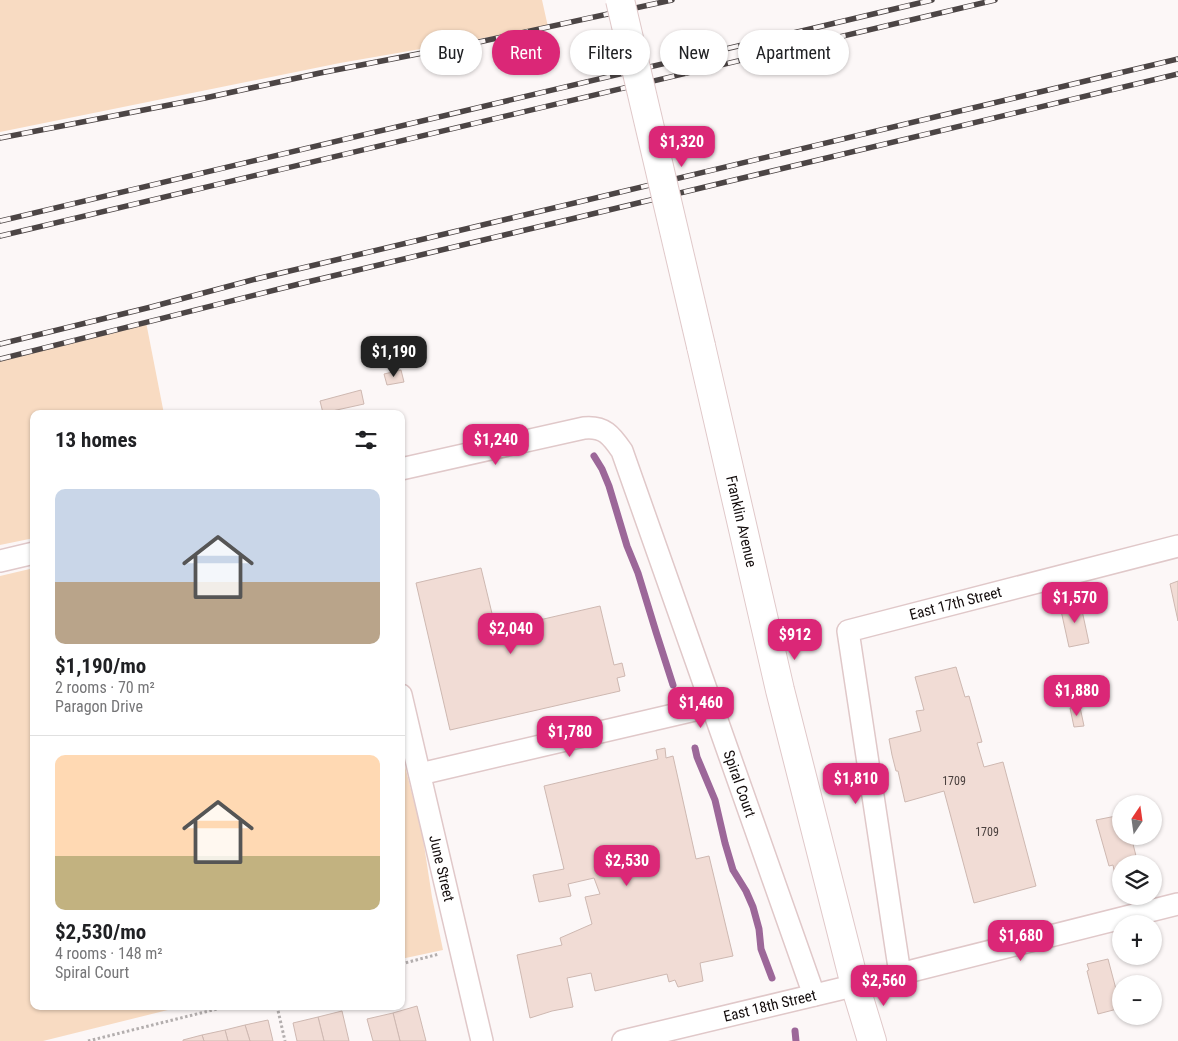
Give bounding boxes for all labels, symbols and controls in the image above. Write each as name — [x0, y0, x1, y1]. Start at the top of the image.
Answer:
chip: Buy — [420, 30, 482, 75]
chip: Rent — [492, 30, 560, 75]
chip: Filters — [570, 30, 650, 75]
chip: New — [660, 30, 728, 75]
chip: Apartment — [738, 30, 849, 75]
pin: $1,320 — [641, 126, 723, 168]
text: $1,320 — [660, 132, 704, 151]
pin: $1,190 — [353, 336, 435, 378]
text: $1,190 — [372, 342, 416, 361]
pin: $1,240 — [455, 424, 537, 466]
icon: filters — [352, 426, 380, 454]
text: 13 homes — [55, 428, 137, 452]
text: $1,240 — [474, 430, 518, 449]
street label: Franklin Avenue — [722, 474, 761, 569]
icon: home — [173, 522, 263, 612]
pin: $1,570 — [1034, 582, 1116, 624]
street label: East 17th Street — [908, 583, 1004, 624]
text: $1,570 — [1053, 588, 1097, 607]
pin: $2,040 — [470, 612, 552, 655]
pin: $912 — [765, 618, 825, 661]
text: $2,040 — [489, 619, 533, 638]
text: $912 — [779, 625, 811, 644]
text: $1,190/mo — [55, 654, 146, 678]
pin: $1,880 — [1036, 674, 1118, 717]
text: 2 rooms · 70 m² — [55, 678, 155, 697]
text: $1,880 — [1055, 681, 1099, 700]
pin: $1,460 — [660, 686, 742, 729]
text: $1,460 — [679, 693, 723, 712]
text: Paragon Drive — [55, 697, 143, 716]
pin: $1,780 — [529, 716, 611, 758]
text: $1,780 — [548, 722, 592, 741]
street label: Spiral Court — [719, 748, 760, 820]
pin: $1,810 — [815, 762, 897, 805]
text: $1,810 — [834, 769, 878, 788]
house number: 1709 — [942, 774, 966, 788]
icon: home — [173, 787, 263, 877]
north arrow — [1112, 795, 1162, 845]
map controls — [1112, 795, 1162, 1025]
house number: 1709 — [975, 825, 999, 839]
street label: June Street — [425, 833, 458, 903]
pin: $2,530 — [586, 844, 668, 887]
text: $2,530 — [605, 851, 649, 870]
button: layers — [1112, 855, 1162, 905]
button: + — [1112, 915, 1162, 965]
text: $2,530/mo — [55, 920, 146, 944]
pin: $1,680 — [980, 920, 1062, 962]
text: $1,680 — [999, 926, 1043, 945]
text: 4 rooms · 148 m² — [55, 944, 163, 963]
text: Spiral Court — [55, 963, 129, 982]
pin: $2,560 — [843, 964, 925, 1007]
text: $2,560 — [862, 971, 906, 990]
button: − — [1112, 975, 1162, 1025]
street label: East 18th Street — [722, 986, 818, 1026]

